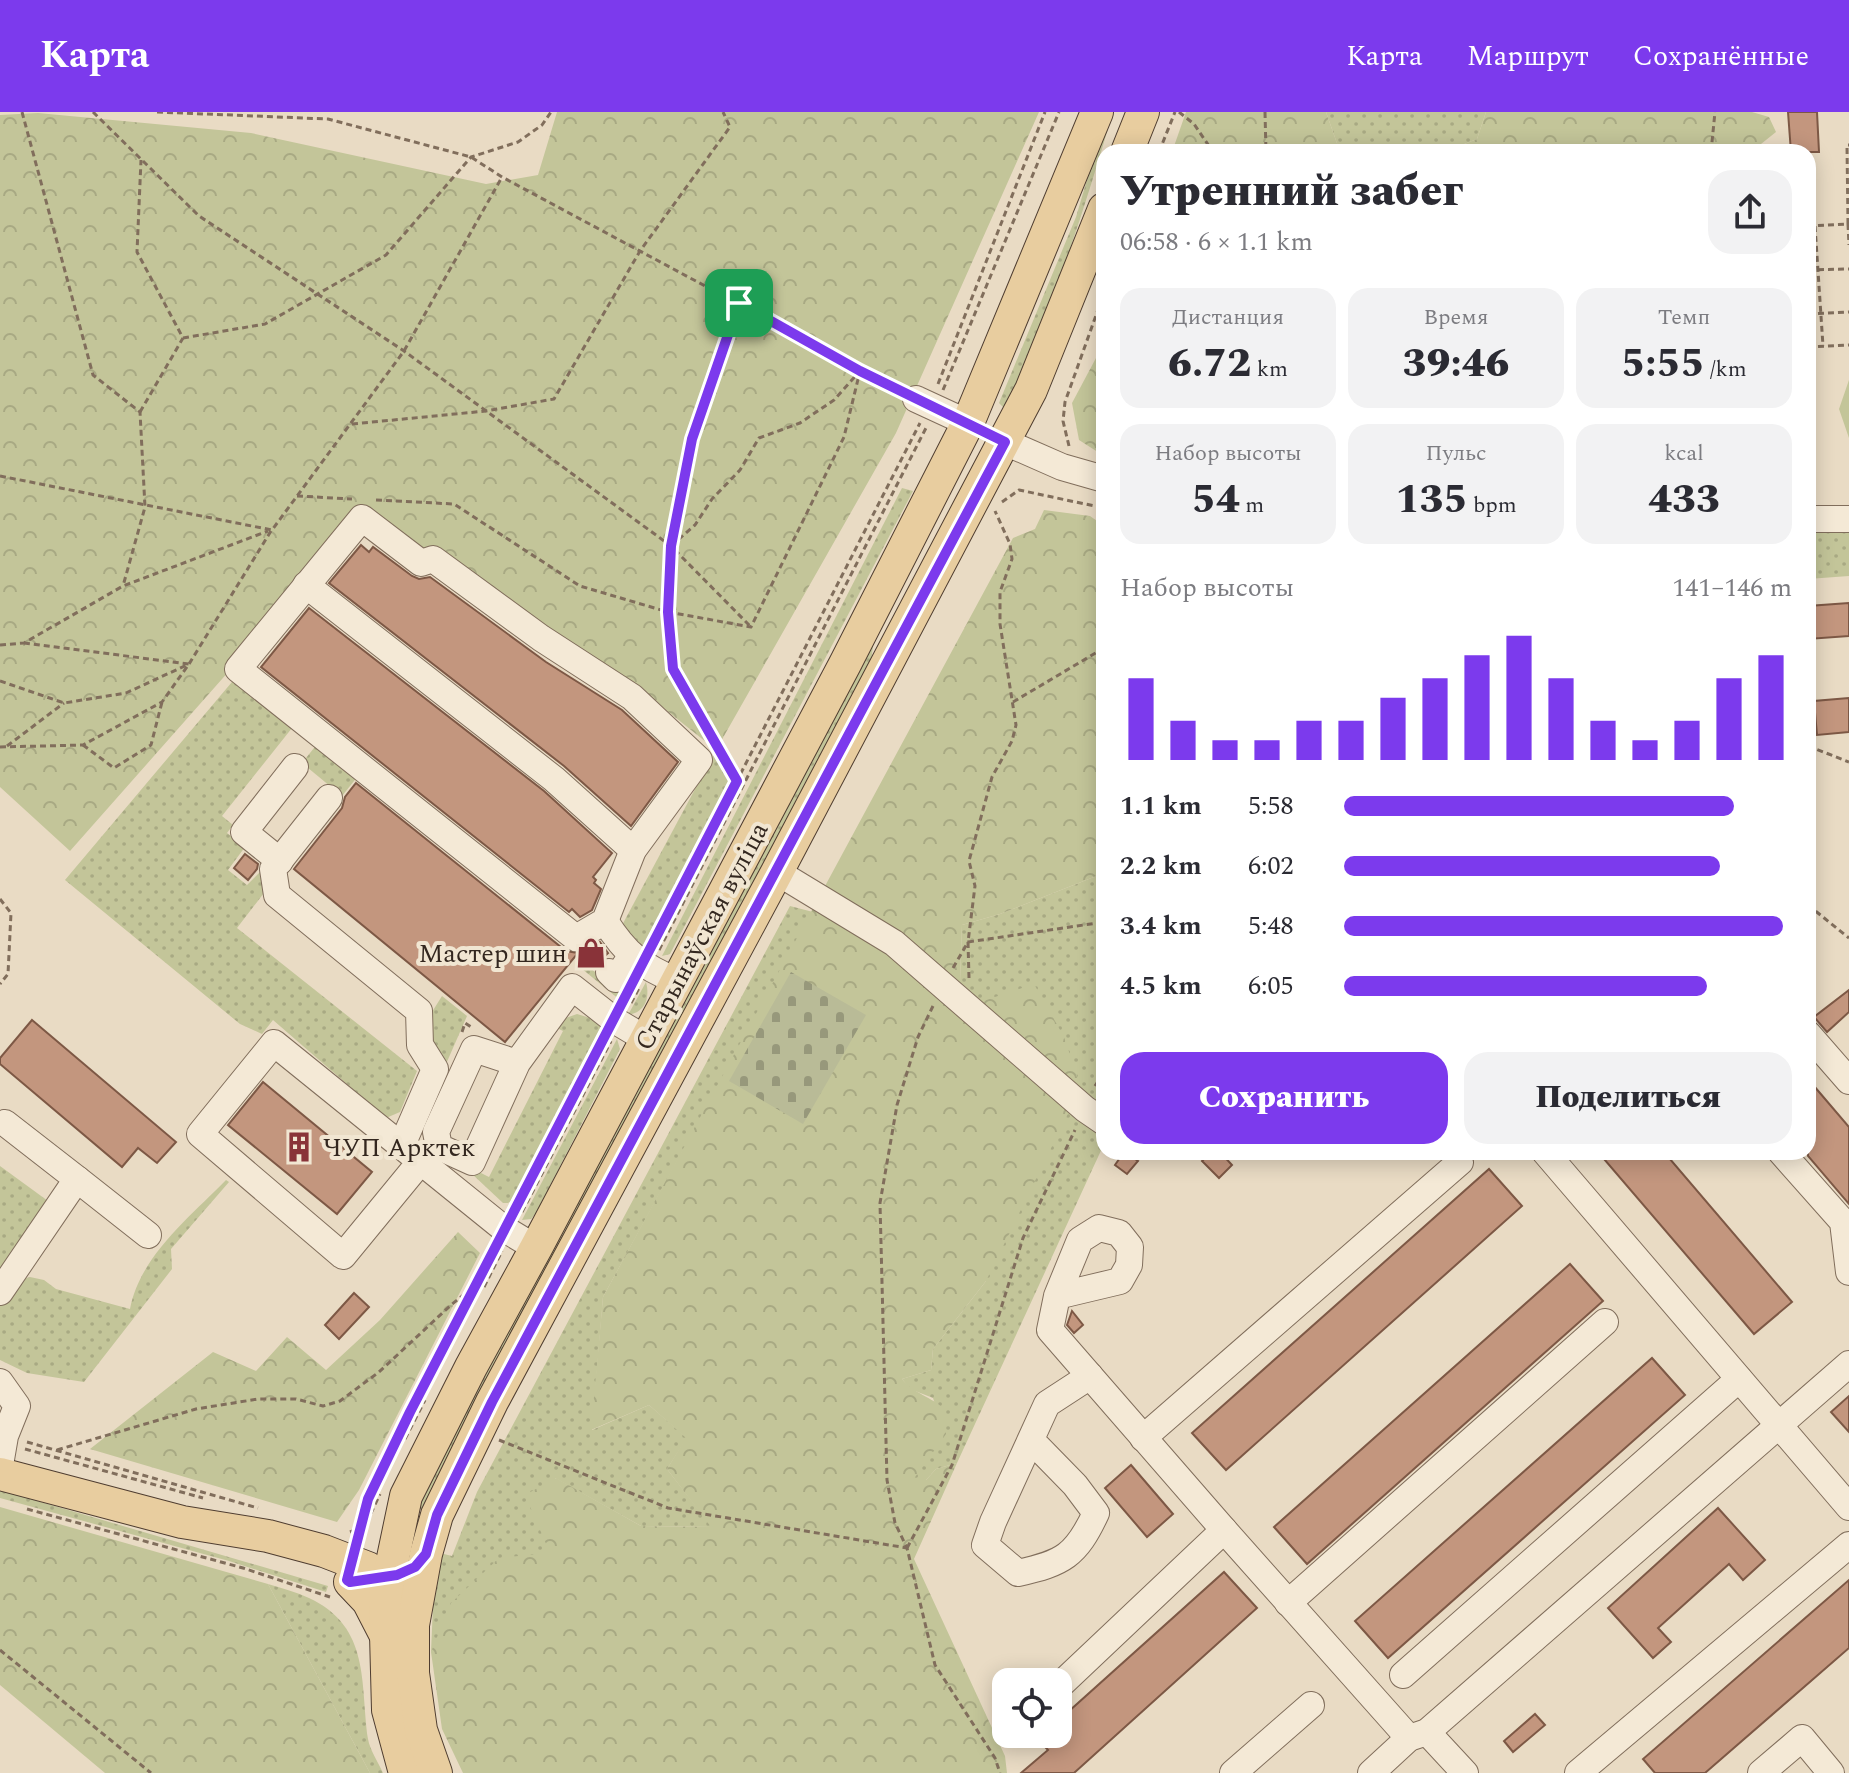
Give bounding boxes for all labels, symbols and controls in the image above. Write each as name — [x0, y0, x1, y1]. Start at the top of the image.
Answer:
text: Карта — [40, 27, 150, 85]
text: Карта — [1346, 35, 1423, 78]
text: Маршрут — [1467, 35, 1589, 78]
text: Сохранённые — [1633, 35, 1809, 78]
text: Утренний забег — [1120, 158, 1463, 225]
button: share — [1708, 170, 1792, 254]
text: 06:58 · 6 × 1.1 km — [1120, 222, 1313, 262]
pin — [705, 269, 773, 337]
icon: arrive — [717, 281, 761, 325]
text: Дистанция — [1172, 301, 1284, 334]
text: Время — [1423, 301, 1489, 334]
text: Темп — [1658, 301, 1710, 334]
text: 6.72 — [1168, 334, 1251, 395]
text: 39:46 — [1402, 334, 1510, 395]
text: 5:55 — [1621, 334, 1705, 395]
text: km — [1251, 353, 1288, 386]
text: /km — [1705, 353, 1747, 386]
text: Набор высоты — [1154, 437, 1302, 470]
text: Пульс — [1425, 437, 1487, 470]
text: kcal — [1664, 437, 1704, 470]
text: 54 — [1192, 470, 1240, 531]
text: 135 — [1395, 470, 1467, 531]
text: 433 — [1648, 470, 1720, 531]
text: m — [1240, 489, 1264, 522]
text: bpm — [1467, 489, 1517, 522]
text: Набор высоты — [1120, 568, 1294, 608]
text: 141–146 m — [1672, 568, 1792, 608]
text: 1.1 km — [1120, 786, 1202, 826]
text: 5:58 — [1248, 786, 1294, 826]
street label: Старынаўская вуліца — [625, 815, 779, 1058]
text: 2.2 km — [1120, 846, 1202, 886]
text: 6:02 — [1248, 846, 1294, 886]
text: 3.4 km — [1120, 906, 1202, 946]
text: 5:48 — [1248, 906, 1294, 946]
place label: Мастер шин — [418, 934, 567, 974]
shop icon: Мастер шин — [574, 936, 608, 970]
text: 4.5 km — [1120, 966, 1202, 1006]
text: 6:05 — [1248, 966, 1294, 1006]
button: Сохранить — [1120, 1052, 1448, 1144]
button: Поделиться — [1464, 1052, 1792, 1144]
place label: ЧУП Арктек — [323, 1128, 476, 1168]
building icon: ЧУП Арктек — [282, 1130, 316, 1164]
map controls — [992, 1668, 1072, 1748]
button: locate — [992, 1668, 1072, 1748]

